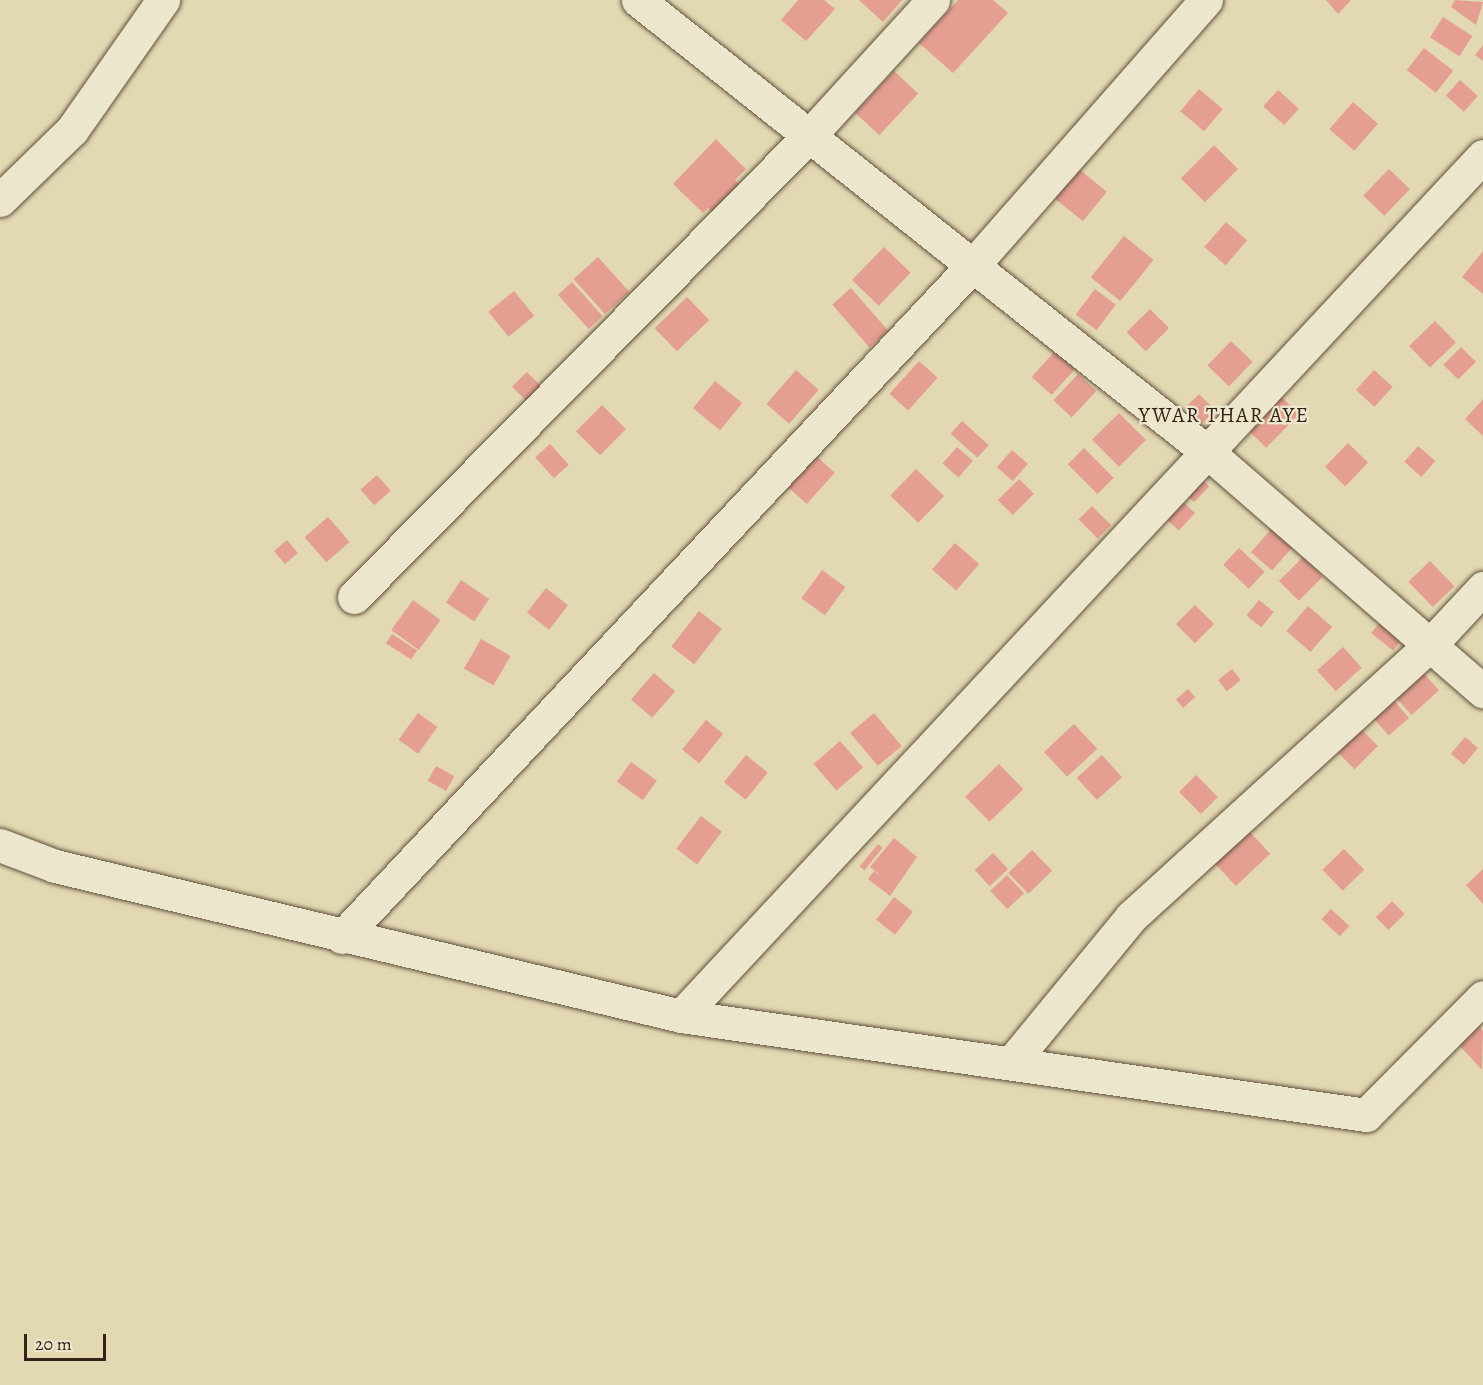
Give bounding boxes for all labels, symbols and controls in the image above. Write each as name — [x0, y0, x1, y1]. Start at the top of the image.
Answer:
district label: YWAR THAR AYE — [1139, 402, 1309, 428]
scale bar — [27, 1322, 110, 1360]
text: 20 m — [35, 1332, 72, 1356]

